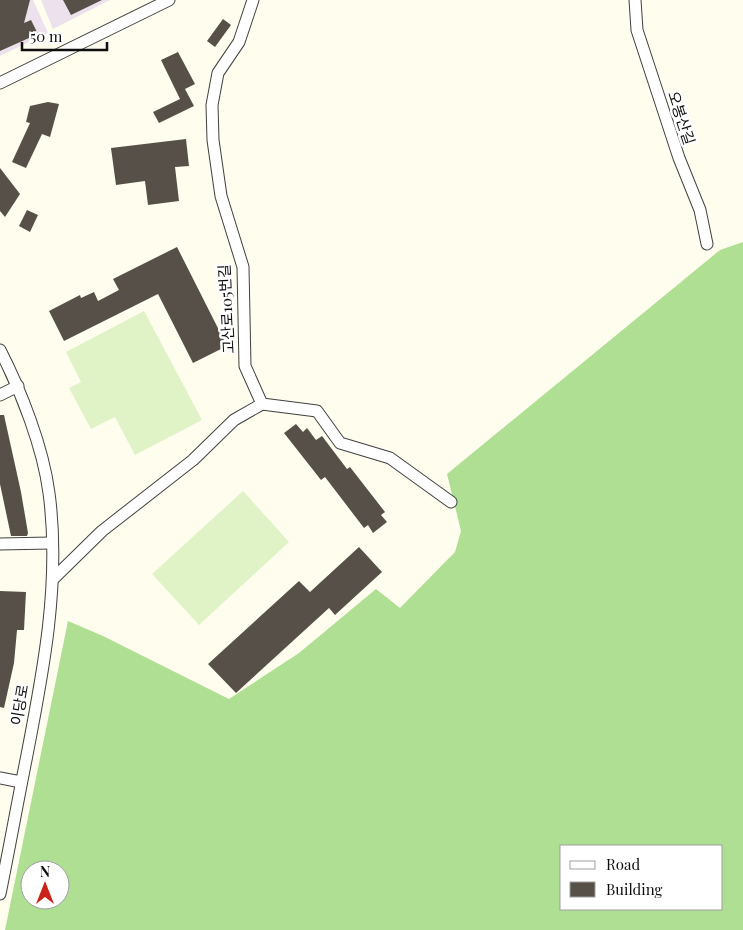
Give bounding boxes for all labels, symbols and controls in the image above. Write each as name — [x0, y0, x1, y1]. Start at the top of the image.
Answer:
scale bar — [22, 20, 108, 52]
text: 50 m — [30, 26, 63, 46]
street label: 오봉산길 — [664, 88, 700, 147]
street label: 고산로105번길 — [214, 264, 238, 354]
street label: 이당로 — [6, 683, 32, 727]
legend — [560, 845, 723, 910]
text: Road — [606, 854, 640, 874]
north arrow — [20, 860, 70, 910]
text: N — [40, 862, 50, 881]
text: Building — [606, 879, 663, 899]

